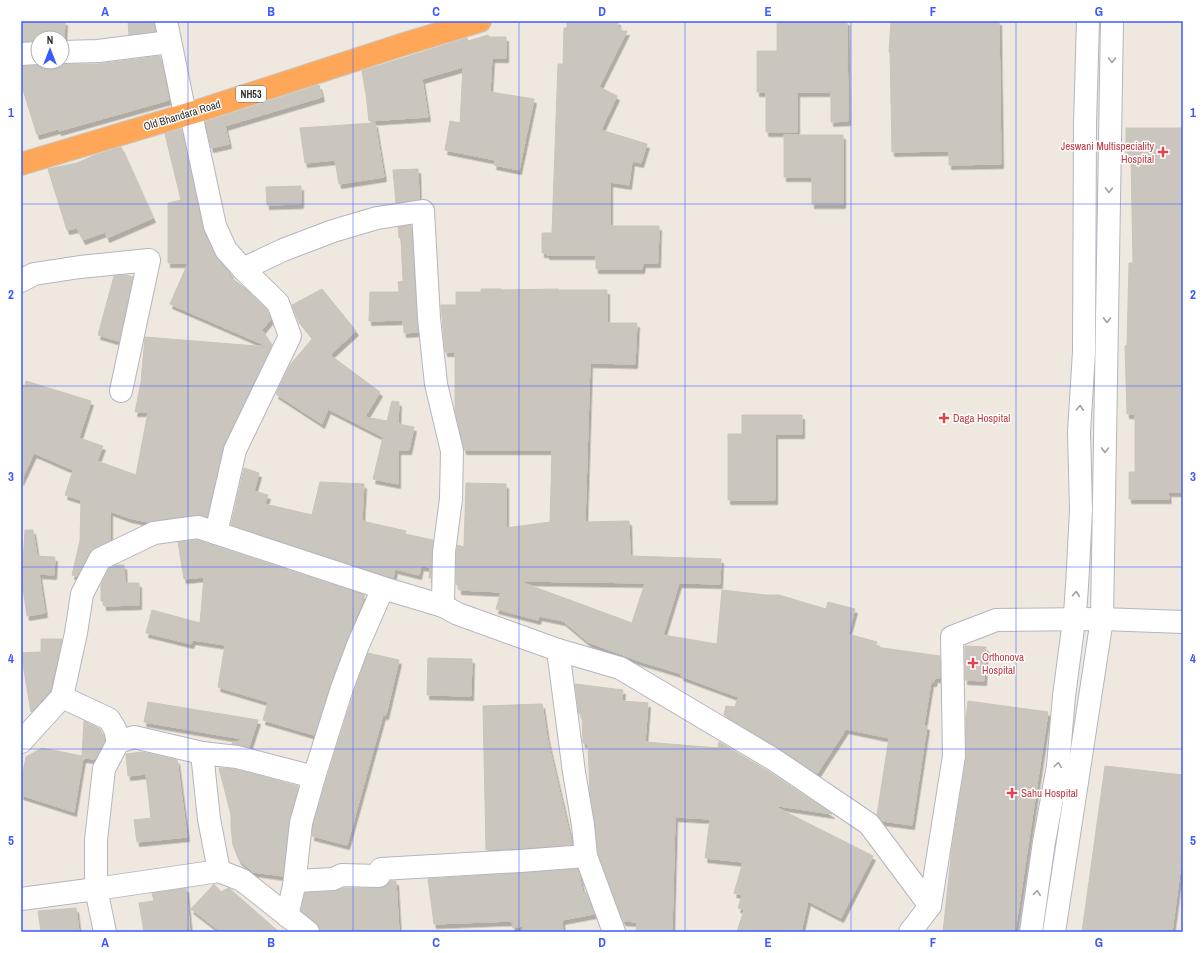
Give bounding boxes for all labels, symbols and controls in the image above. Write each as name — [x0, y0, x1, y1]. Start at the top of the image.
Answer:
text: A — [101, 3, 109, 20]
text: B — [267, 3, 275, 20]
text: C — [432, 3, 440, 20]
text: D — [598, 3, 606, 20]
text: E — [764, 3, 772, 20]
text: F — [930, 3, 937, 20]
text: G — [1095, 3, 1103, 20]
north arrow — [30, 30, 70, 70]
text: N — [47, 33, 53, 47]
one-way arrow — [1108, 57, 1116, 63]
road number: NH53 — [236, 86, 266, 102]
street label: Old Bhandara Road — [142, 97, 222, 133]
text: 1 — [8, 104, 14, 121]
text: 1 — [1190, 104, 1196, 121]
place label: Jeswani Multispeciality Hospital — [1061, 139, 1154, 166]
marker: Jeswani Multispeciality Hospital — [1157, 146, 1169, 158]
one-way arrow — [1105, 187, 1114, 193]
text: 2 — [8, 286, 14, 303]
text: 2 — [1190, 286, 1196, 303]
one-way arrow — [1103, 317, 1111, 323]
one-way arrow — [1076, 405, 1085, 411]
place label: Daga Hospital — [953, 411, 1010, 425]
marker: Daga Hospital — [938, 412, 950, 424]
one-way arrow — [1101, 447, 1109, 453]
text: 3 — [8, 468, 14, 485]
text: 3 — [1190, 468, 1196, 485]
one-way arrow — [1072, 591, 1081, 597]
text: 4 — [8, 650, 14, 667]
place label: Orthonova Hospital — [982, 650, 1024, 677]
text: 4 — [1190, 650, 1196, 667]
marker: Orthonova Hospital — [967, 657, 979, 669]
one-way arrow — [1053, 762, 1062, 768]
place label: Sahu Hospital — [1021, 786, 1078, 800]
marker: Sahu Hospital — [1006, 787, 1018, 799]
text: 5 — [8, 832, 14, 849]
text: 5 — [1190, 832, 1196, 849]
one-way arrow — [1032, 890, 1041, 896]
text: A — [101, 934, 109, 951]
text: B — [267, 934, 275, 951]
text: C — [432, 934, 440, 951]
text: D — [598, 934, 606, 951]
text: E — [764, 934, 772, 951]
text: F — [930, 934, 937, 951]
text: G — [1095, 934, 1103, 951]

